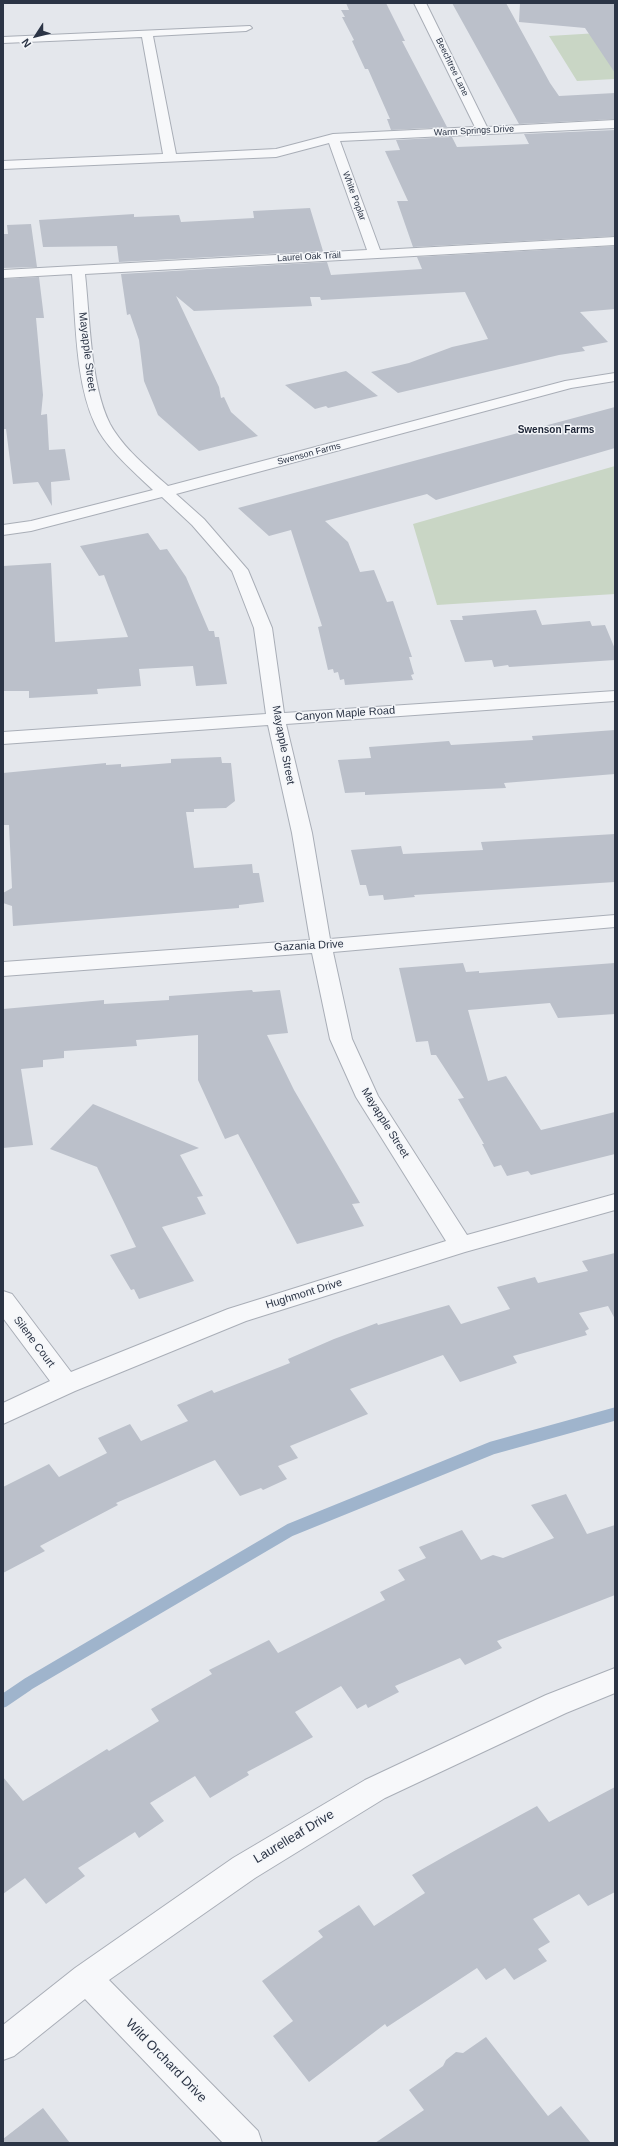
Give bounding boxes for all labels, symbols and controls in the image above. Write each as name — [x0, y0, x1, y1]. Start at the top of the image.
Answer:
north arrow — [16, 16, 56, 56]
text: N — [19, 36, 33, 50]
street label: Beechtree Lane — [433, 36, 471, 98]
street label: Warm Springs Drive — [434, 124, 514, 138]
street label: White Poplar — [340, 170, 368, 222]
street label: Laurel Oak Trail — [277, 250, 341, 264]
street label: Mayapple Street — [76, 311, 98, 393]
district label: Swenson Farms — [518, 424, 594, 436]
street label: Swenson Farms — [276, 440, 342, 468]
street label: Mayapple Street — [269, 704, 297, 786]
street label: Canyon Maple Road — [295, 704, 395, 724]
street label: Gazania Drive — [274, 938, 344, 954]
street label: Mayapple Street — [358, 1086, 412, 1160]
street label: Hughmont Drive — [264, 1276, 344, 1312]
street label: Silene Court — [11, 1314, 57, 1370]
street label: Laurelleaf Drive — [251, 1807, 337, 1867]
street label: Wild Orchard Drive — [122, 2016, 210, 2106]

